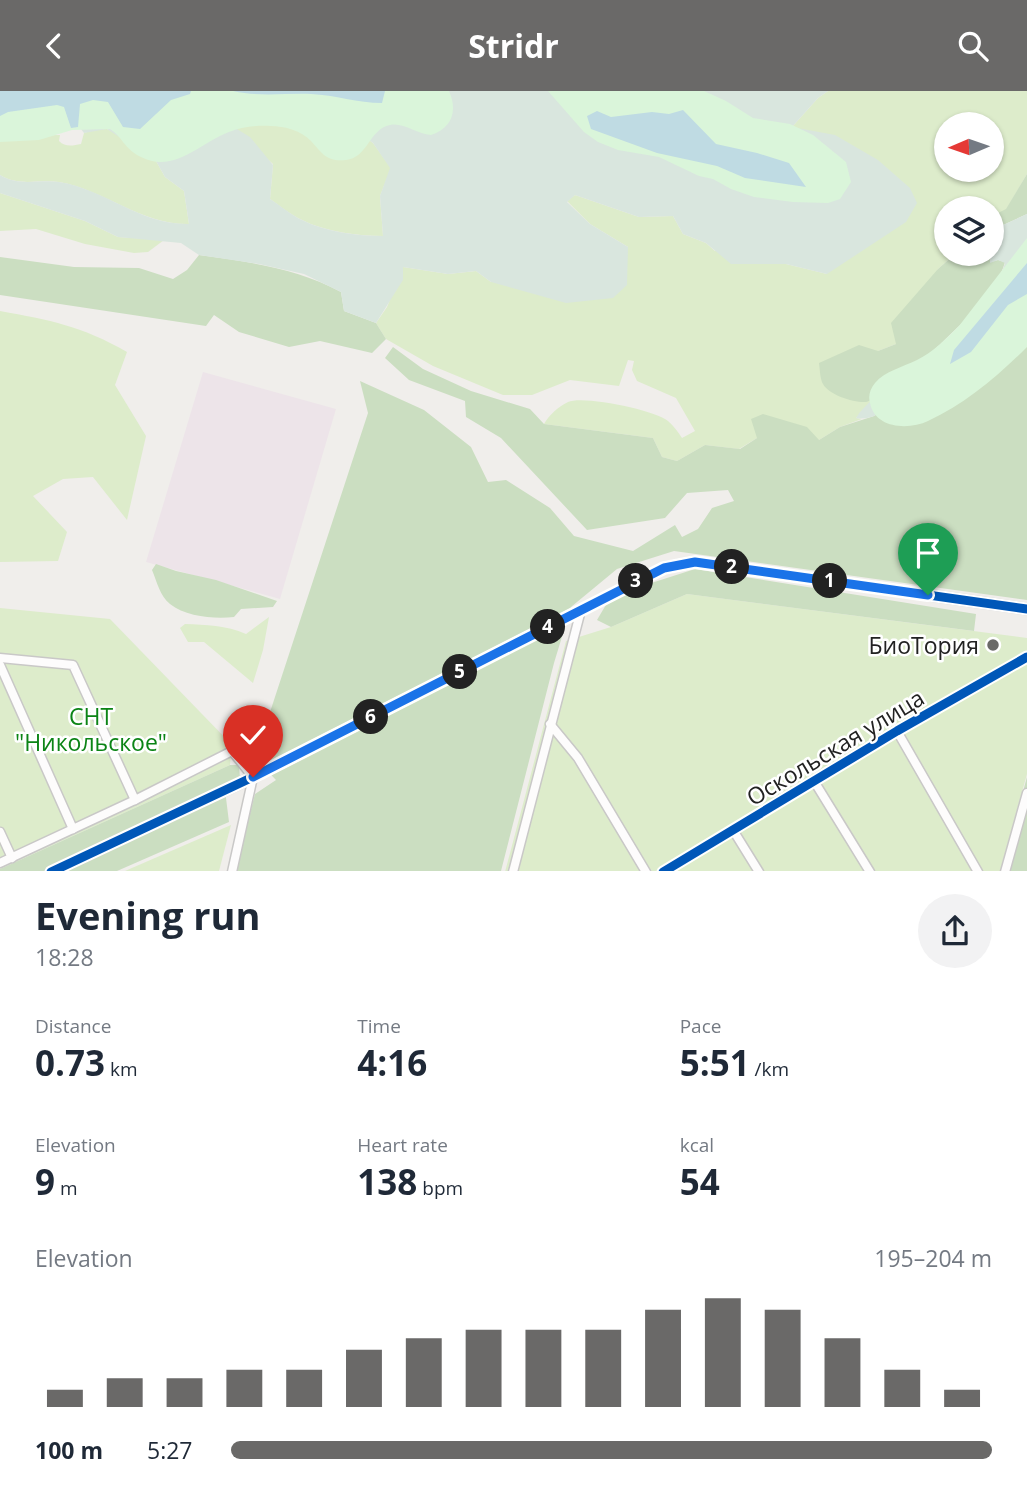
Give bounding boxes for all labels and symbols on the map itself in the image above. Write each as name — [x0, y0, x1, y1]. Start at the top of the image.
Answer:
north arrow — [934, 112, 1004, 182]
pin — [898, 523, 958, 595]
pin: 2 — [714, 549, 750, 585]
pin: 3 — [618, 563, 654, 599]
pin: 1 — [812, 563, 848, 599]
pin: 4 — [530, 609, 566, 645]
place label: БиоТория — [869, 629, 979, 661]
marker: БиоТория — [985, 637, 1001, 653]
pin: 5 — [442, 655, 477, 689]
street label: Оскольская улица — [740, 681, 930, 813]
pin: 6 — [354, 699, 388, 735]
park label: СНТ "Никольское" — [15, 700, 167, 758]
pin — [223, 705, 283, 777]

